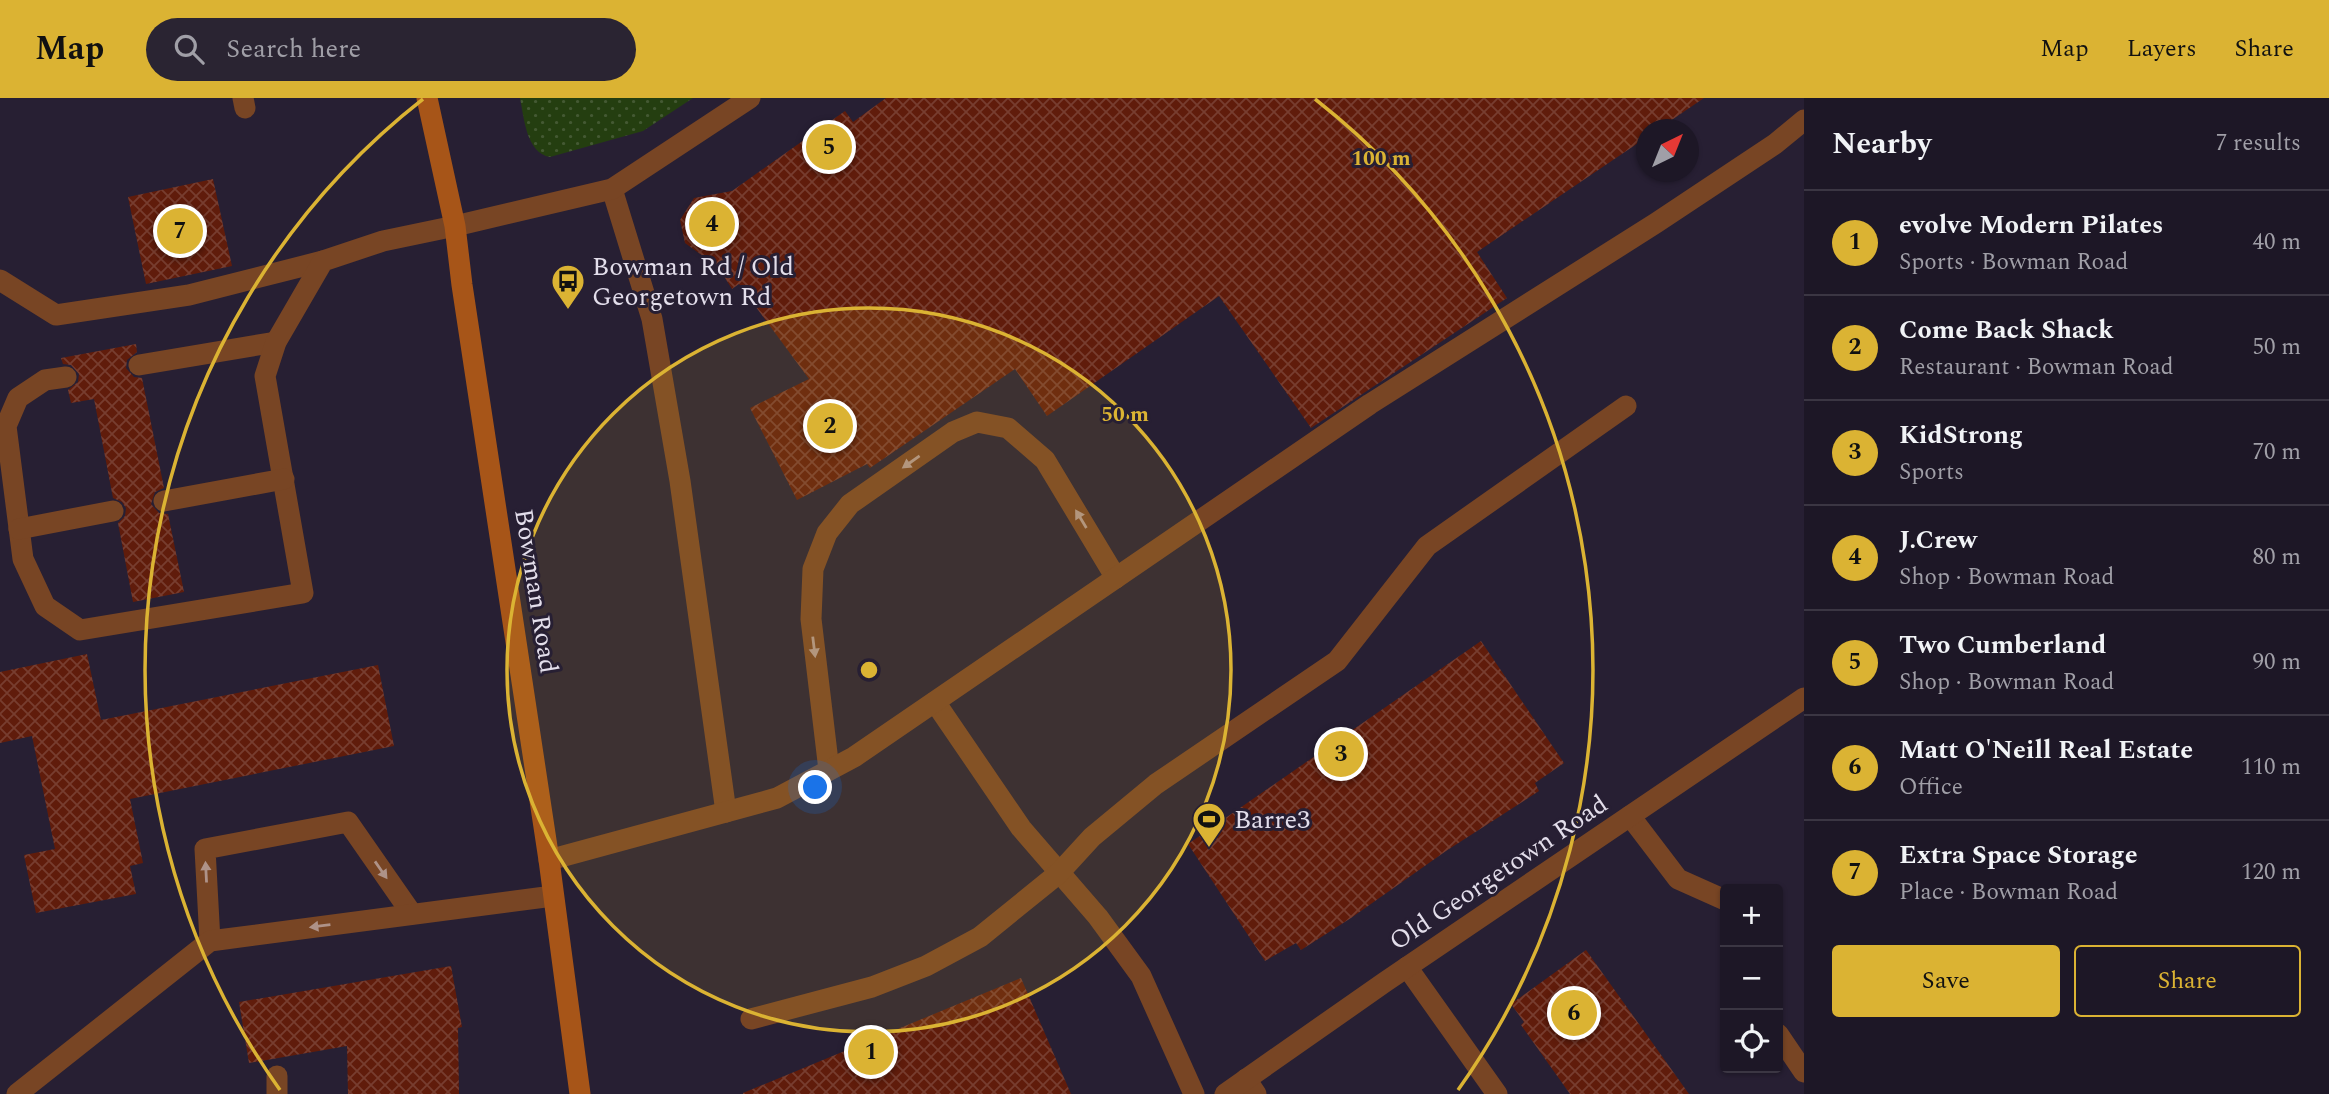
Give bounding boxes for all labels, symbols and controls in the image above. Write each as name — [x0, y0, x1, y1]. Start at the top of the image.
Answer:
search box — [146, 18, 636, 81]
text: Map — [35, 24, 104, 74]
text: Search here — [226, 29, 361, 69]
icon: search — [170, 30, 208, 68]
text: Map — [2040, 31, 2089, 67]
text: Layers — [2127, 31, 2197, 67]
text: Share — [2235, 31, 2294, 67]
north arrow — [1636, 119, 1699, 182]
pin: 5 — [806, 121, 852, 173]
text: Nearby — [1832, 121, 1931, 167]
text: 7 results — [2216, 126, 2301, 161]
text: 100 m — [1351, 143, 1411, 175]
pin: 4 — [689, 198, 735, 250]
pin: 7 — [157, 205, 203, 257]
text: evolve Modern Pilates — [1899, 205, 2163, 245]
text: 1 — [1849, 225, 1861, 260]
text: 40 m — [2252, 225, 2301, 260]
text: Sports · Bowman Road — [1899, 245, 2128, 280]
place label: Bowman Rd / Old Georgetown Rd — [592, 247, 794, 317]
bus stop icon: Bowman Rd / Old Georgetown Rd — [549, 262, 587, 311]
text: Come Back Shack — [1899, 310, 2114, 350]
text: 2 — [1849, 330, 1861, 365]
text: 50 m — [2252, 330, 2301, 365]
text: Restaurant · Bowman Road — [1899, 350, 2174, 385]
text: 50 m — [1101, 399, 1149, 431]
pin: 2 — [807, 400, 853, 452]
text: KidStrong — [1899, 415, 2023, 455]
text: 3 — [1849, 435, 1861, 470]
text: 70 m — [2252, 435, 2301, 470]
one-way arrow — [901, 455, 920, 468]
text: Sports — [1899, 455, 1964, 490]
street label: Bowman Road — [503, 506, 569, 676]
one-way arrow — [1074, 510, 1087, 529]
text: J.Crew — [1899, 520, 1977, 560]
text: 4 — [1849, 540, 1861, 575]
text: 80 m — [2252, 540, 2301, 575]
text: Shop · Bowman Road — [1899, 560, 2114, 595]
text: Two Cumberland — [1899, 625, 2106, 665]
one-way arrow — [809, 636, 820, 658]
text: 5 — [1849, 645, 1861, 680]
text: 90 m — [2252, 645, 2301, 680]
centre of rings — [857, 658, 881, 682]
text: Shop · Bowman Road — [1899, 665, 2114, 700]
pin: 3 — [1318, 728, 1364, 780]
text: Matt O'Neill Real Estate — [1899, 730, 2193, 770]
text: 6 — [1849, 750, 1861, 785]
text: 110 m — [2241, 750, 2301, 785]
your location — [798, 770, 832, 804]
text: Office — [1899, 770, 1963, 805]
street label: Old Georgetown Road — [1381, 785, 1616, 961]
sports icon: Barre3 — [1190, 800, 1228, 849]
place label: Barre3 — [1234, 800, 1310, 840]
text: Extra Space Storage — [1899, 835, 2138, 875]
text: 7 — [1849, 855, 1861, 890]
text: 120 m — [2241, 855, 2301, 890]
one-way arrow — [201, 861, 212, 883]
one-way arrow — [374, 861, 388, 879]
text: Place · Bowman Road — [1899, 875, 2118, 910]
map controls — [1720, 884, 1783, 1073]
button: + — [1720, 884, 1783, 947]
one-way arrow — [309, 921, 331, 932]
button: Save — [1832, 945, 2060, 1017]
button: Share — [2074, 945, 2301, 1017]
button: − — [1720, 947, 1783, 1010]
pin: 6 — [1551, 987, 1597, 1039]
button: locate — [1720, 1010, 1783, 1073]
pin: 1 — [848, 1026, 894, 1078]

